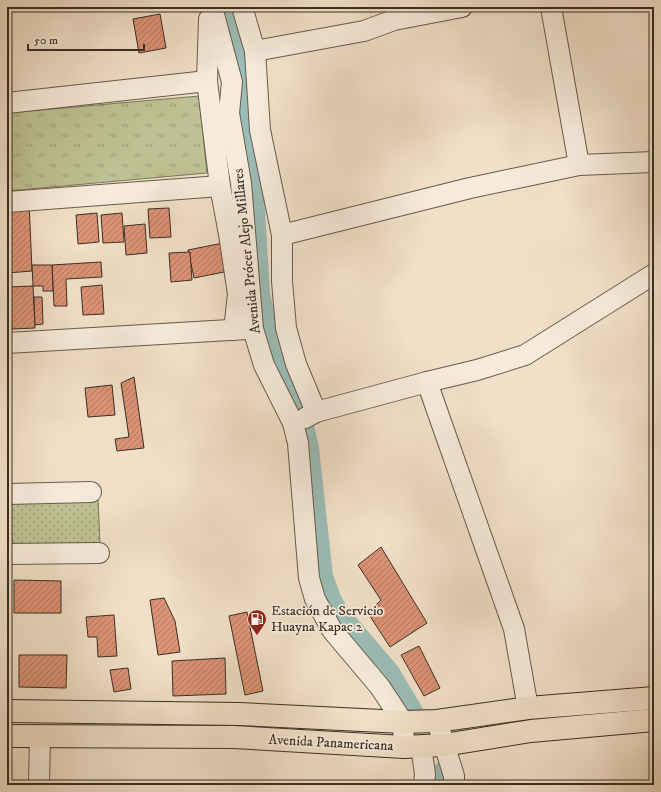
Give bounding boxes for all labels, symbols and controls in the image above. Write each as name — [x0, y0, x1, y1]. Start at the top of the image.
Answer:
scale bar — [28, 26, 144, 52]
text: 50 m — [34, 33, 58, 48]
street label: Avenida Prócer Alejo Millares — [229, 167, 265, 335]
place label: Estación de Servicio Huayna Kapac 2 — [271, 602, 384, 636]
fuel station icon: Estación de Servicio Huayna Kapac 2 — [246, 608, 268, 636]
street label: Avenida Panamericana — [268, 731, 394, 755]

